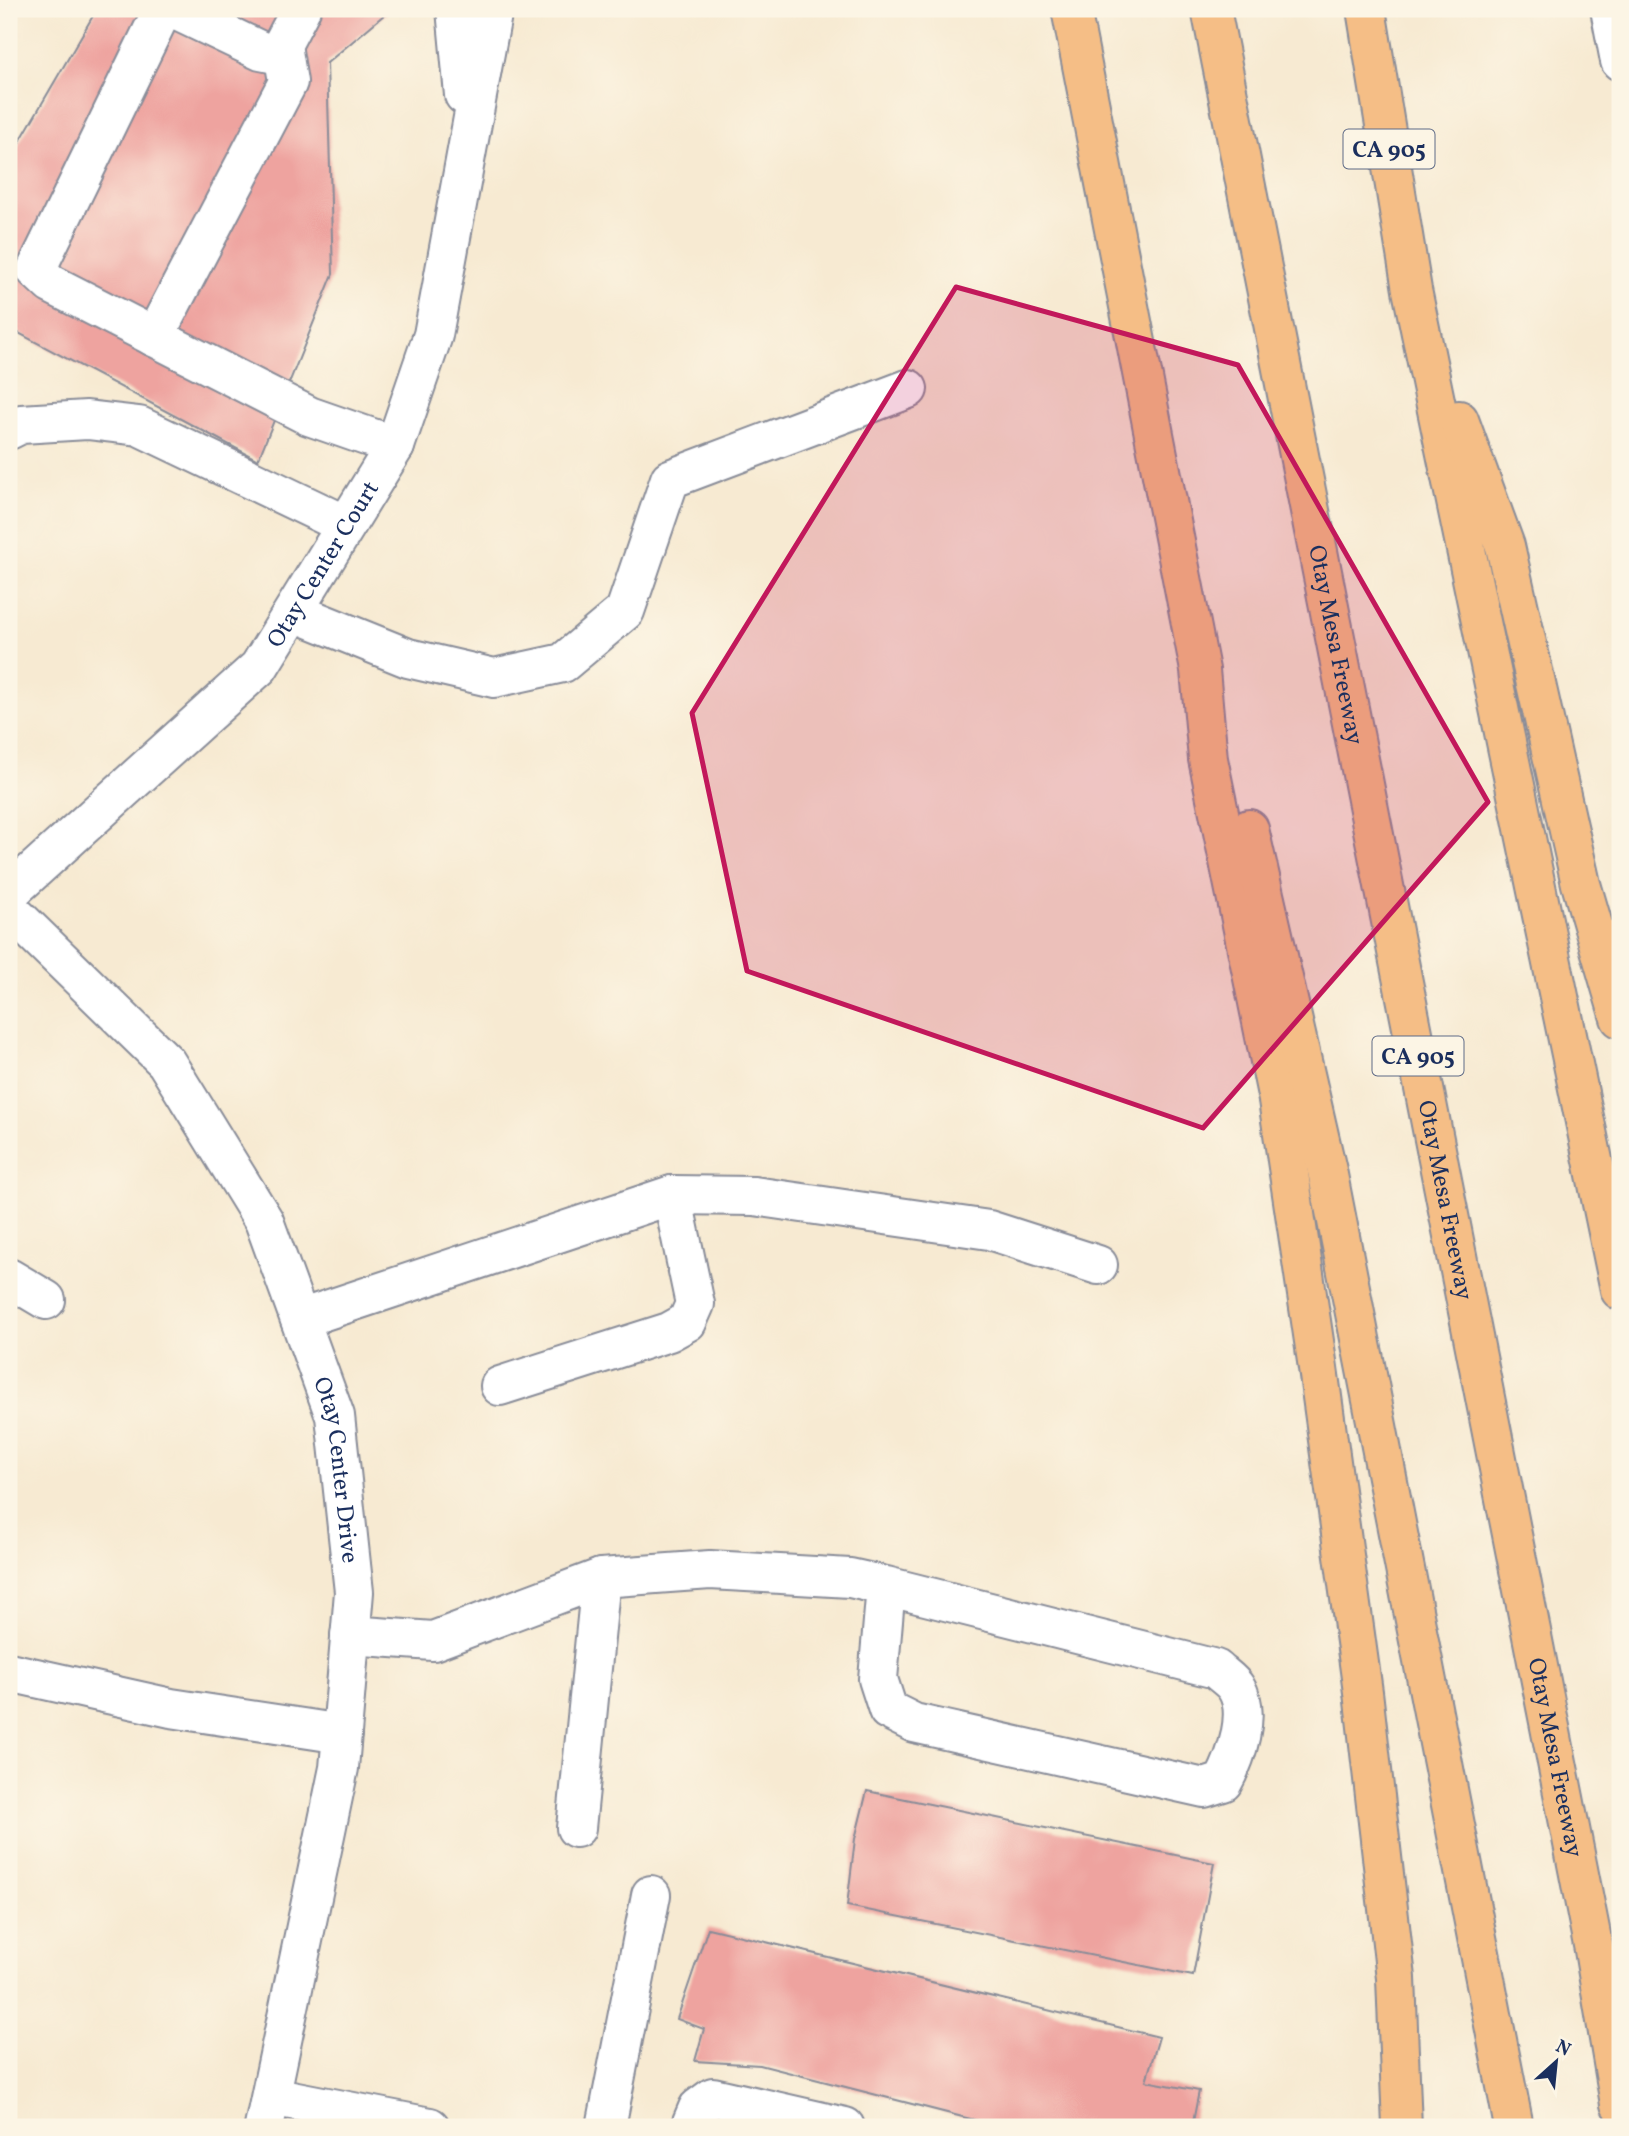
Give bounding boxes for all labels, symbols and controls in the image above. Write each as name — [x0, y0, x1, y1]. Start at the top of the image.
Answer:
road number: CA 905 — [1344, 130, 1434, 168]
street label: Otay Center Court — [260, 475, 389, 655]
street label: Otay Mesa Freeway — [1298, 542, 1371, 748]
road number: CA 905 — [1372, 1036, 1464, 1076]
street label: Otay Mesa Freeway — [1408, 1098, 1480, 1303]
street label: Otay Center Drive — [303, 1372, 366, 1565]
street label: Otay Mesa Freeway — [1518, 1655, 1590, 1860]
north arrow — [1520, 2028, 1590, 2098]
text: N — [1551, 2034, 1575, 2063]

